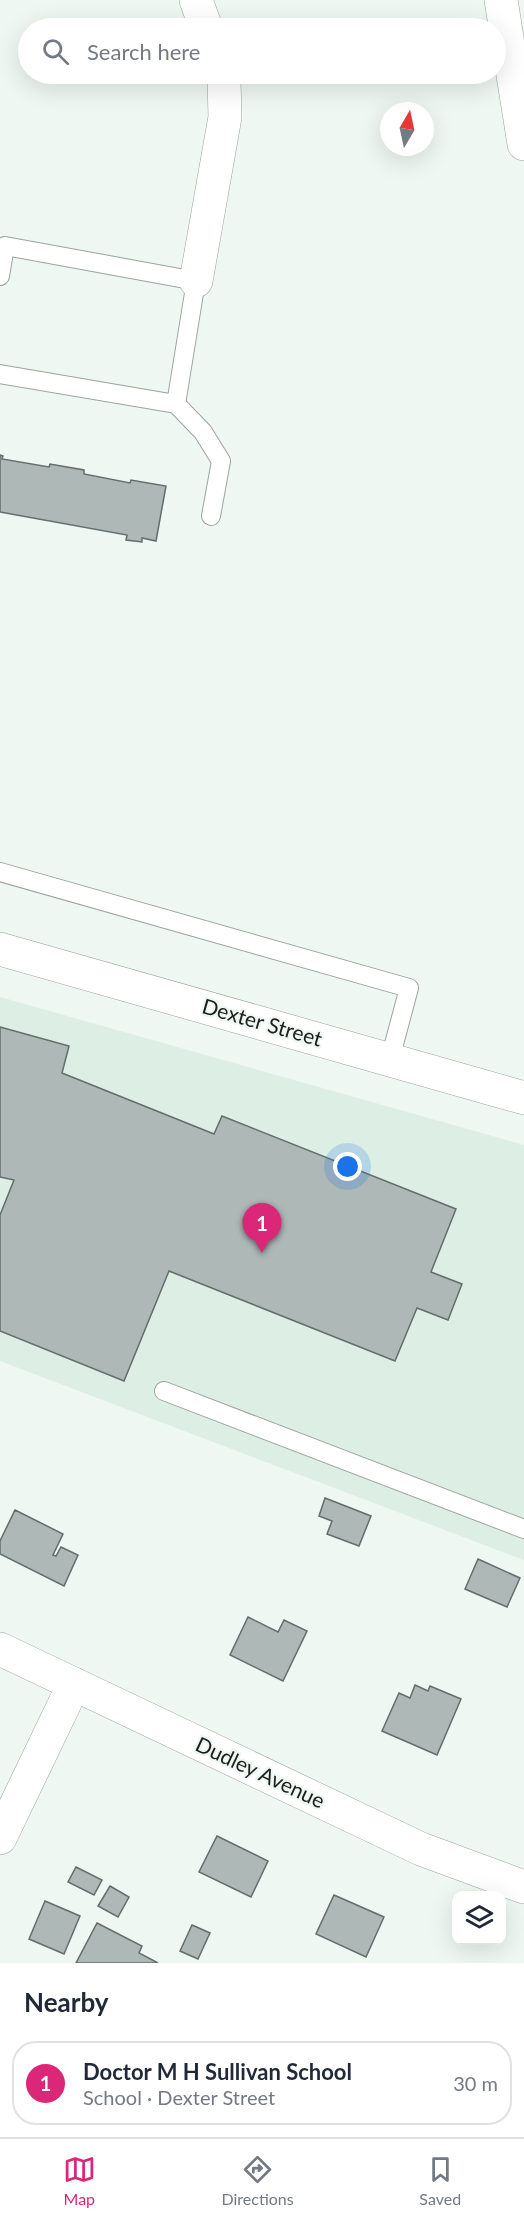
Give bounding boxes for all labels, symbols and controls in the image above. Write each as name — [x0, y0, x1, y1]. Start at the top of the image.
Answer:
search box — [18, 18, 506, 84]
icon: search — [39, 35, 72, 68]
text: Search here — [87, 38, 200, 65]
north arrow — [380, 102, 434, 156]
street label: Dexter Street — [200, 992, 326, 1051]
your location — [333, 1152, 362, 1181]
pin: 1 — [242, 1204, 282, 1253]
street label: Dudley Avenue — [192, 1731, 329, 1812]
map controls — [452, 1891, 506, 1945]
button: layers — [452, 1891, 506, 1945]
text: Nearby — [24, 1986, 109, 2018]
text: Doctor M H Sullivan School — [83, 2058, 352, 2085]
text: 1 — [40, 2071, 51, 2095]
text: 30 m — [453, 2071, 498, 2095]
text: School · Dexter Street — [83, 2085, 275, 2109]
tab: Map — [63, 2153, 96, 2208]
tab: Directions — [221, 2153, 294, 2208]
tab: Saved — [419, 2153, 461, 2208]

